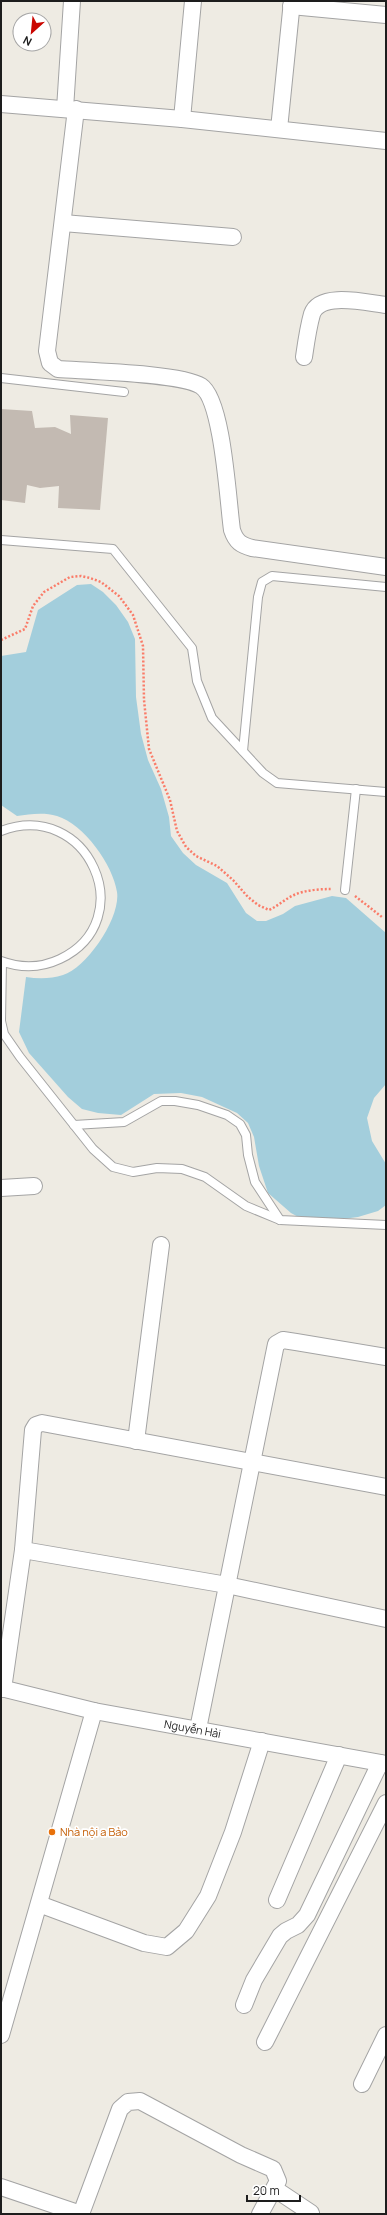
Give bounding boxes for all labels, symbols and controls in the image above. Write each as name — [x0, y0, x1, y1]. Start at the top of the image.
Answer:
north arrow — [12, 12, 52, 52]
text: N — [20, 33, 34, 50]
street label: Nguyễn Hải — [163, 1716, 222, 1741]
place label: Nhà nội a Bảo — [60, 1824, 128, 1839]
marker: Nhà nội a Bảo — [47, 1827, 57, 1837]
scale bar — [247, 2177, 300, 2203]
text: 20 m — [253, 2182, 280, 2199]

